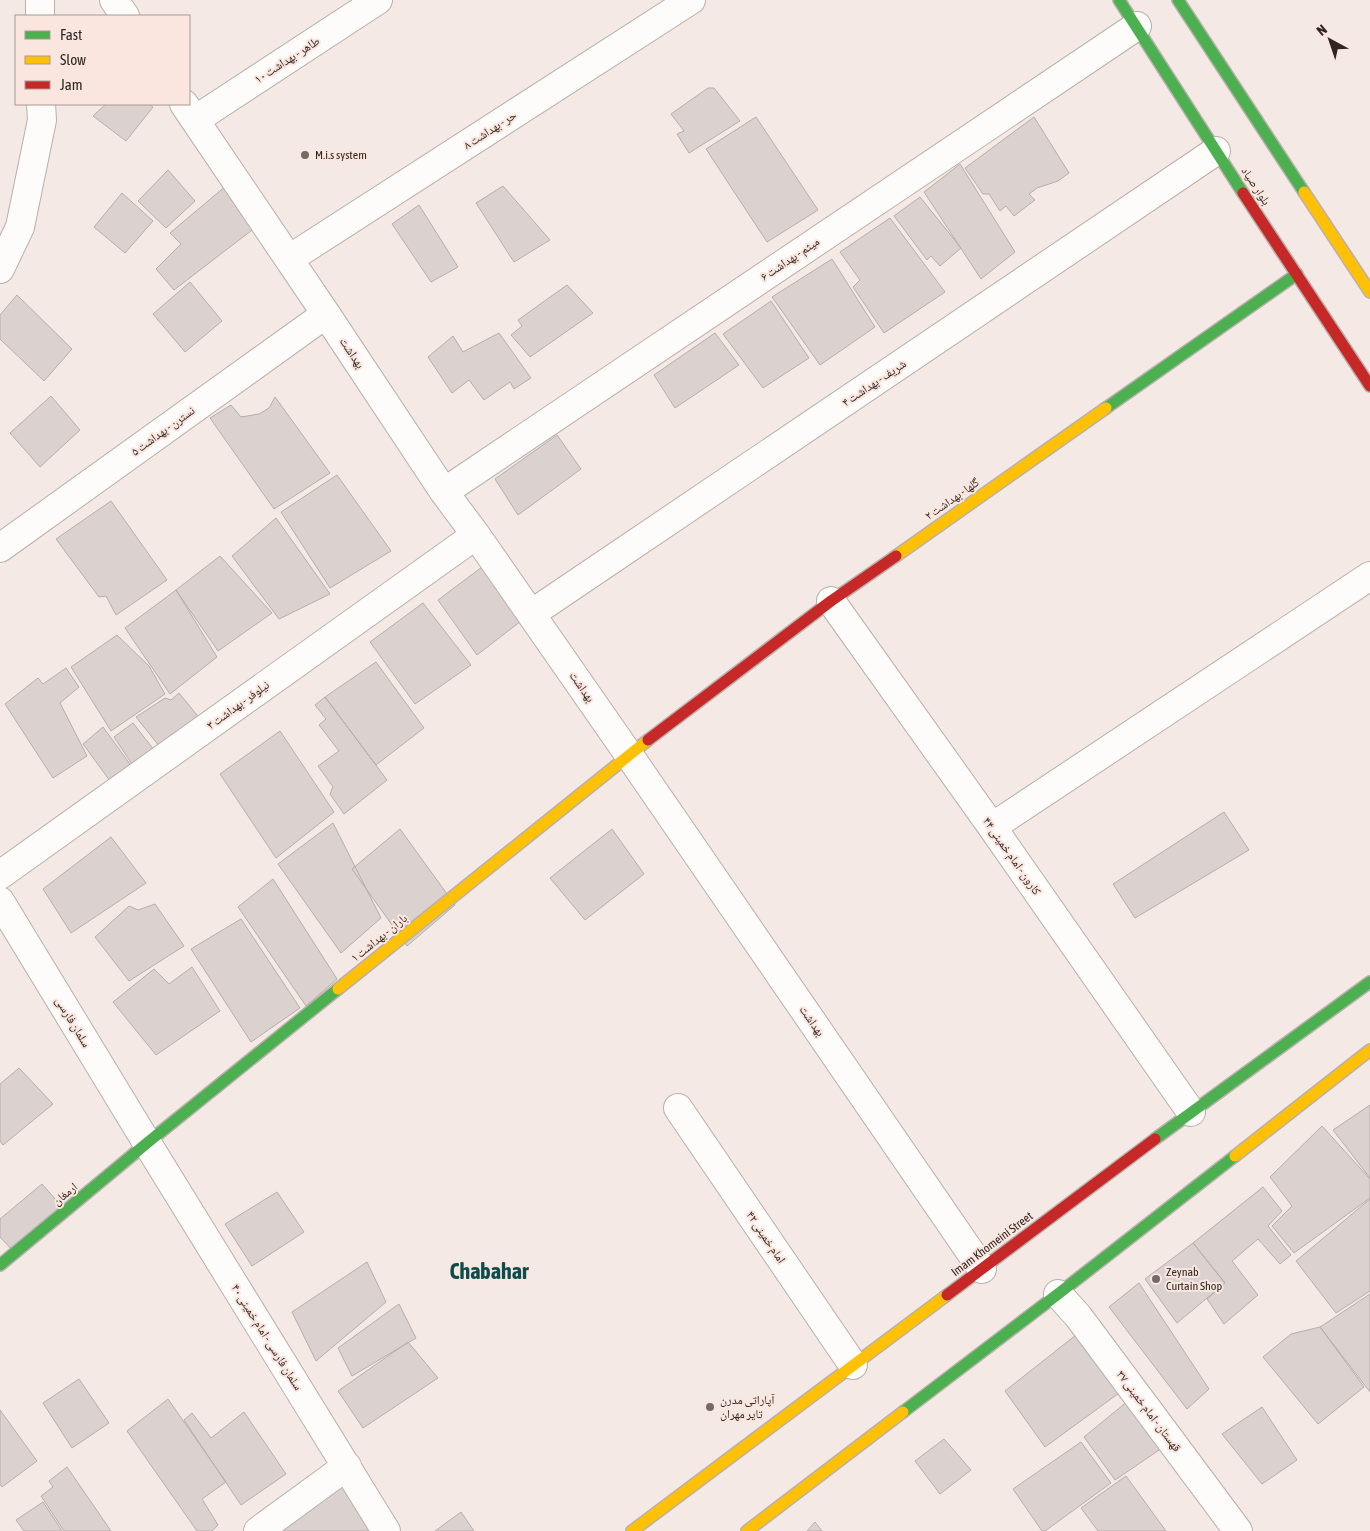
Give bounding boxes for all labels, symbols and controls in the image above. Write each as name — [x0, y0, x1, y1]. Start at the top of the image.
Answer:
legend — [15, 15, 190, 105]
north arrow — [1305, 15, 1355, 65]
text: N — [1313, 21, 1330, 39]
text: Fast — [60, 26, 82, 43]
street label: طاهر - بهداشت ۱۰ — [252, 34, 322, 87]
text: Slow — [60, 51, 86, 68]
text: Jam — [60, 76, 83, 93]
street label: حر - بهداشت ۸ — [461, 108, 519, 153]
place label: M.i.s system — [315, 148, 367, 162]
marker: M.i.s system — [299, 149, 311, 161]
street label: بلوار صیاد — [1238, 164, 1274, 208]
street label: میثم - بهداشت ۶ — [758, 234, 823, 285]
street label: بهداشت — [336, 335, 367, 371]
street label: شریف - بهداشت ۴ — [839, 356, 909, 410]
street label: نسترن - بهداشت ۵ — [129, 403, 198, 459]
street label: گلها - بهداشت ۲ — [922, 475, 982, 523]
street label: بهداشت — [566, 669, 598, 705]
street label: نیلوفر - بهداشت ۳ — [204, 678, 272, 733]
street label: کارون - امام خمینی ۴۴ — [979, 814, 1044, 898]
street label: باران - بهداشت ۱ — [348, 911, 410, 965]
street label: سلمان فارسی — [52, 994, 94, 1050]
street label: بهداشت — [796, 1003, 828, 1039]
street label: ارمغان — [50, 1180, 80, 1208]
street label: امام خمینی ۴۲ — [743, 1208, 789, 1266]
street label: Imam Khomeini Street — [949, 1209, 1036, 1279]
district label: Chabahar — [450, 1258, 529, 1284]
place label: Zeynab Curtain Shop — [1166, 1265, 1222, 1293]
marker: Zeynab Curtain Shop — [1150, 1273, 1162, 1285]
street label: سلمان فارسی - امام خمینی ۴۰ — [228, 1281, 305, 1393]
street label: قهستان - امام خمینی ۳۷ — [1113, 1368, 1184, 1455]
place label: آپاراتی مدرن تایر مهران — [720, 1393, 775, 1421]
marker: آپاراتی مدرن تایر مهران — [704, 1401, 716, 1413]

